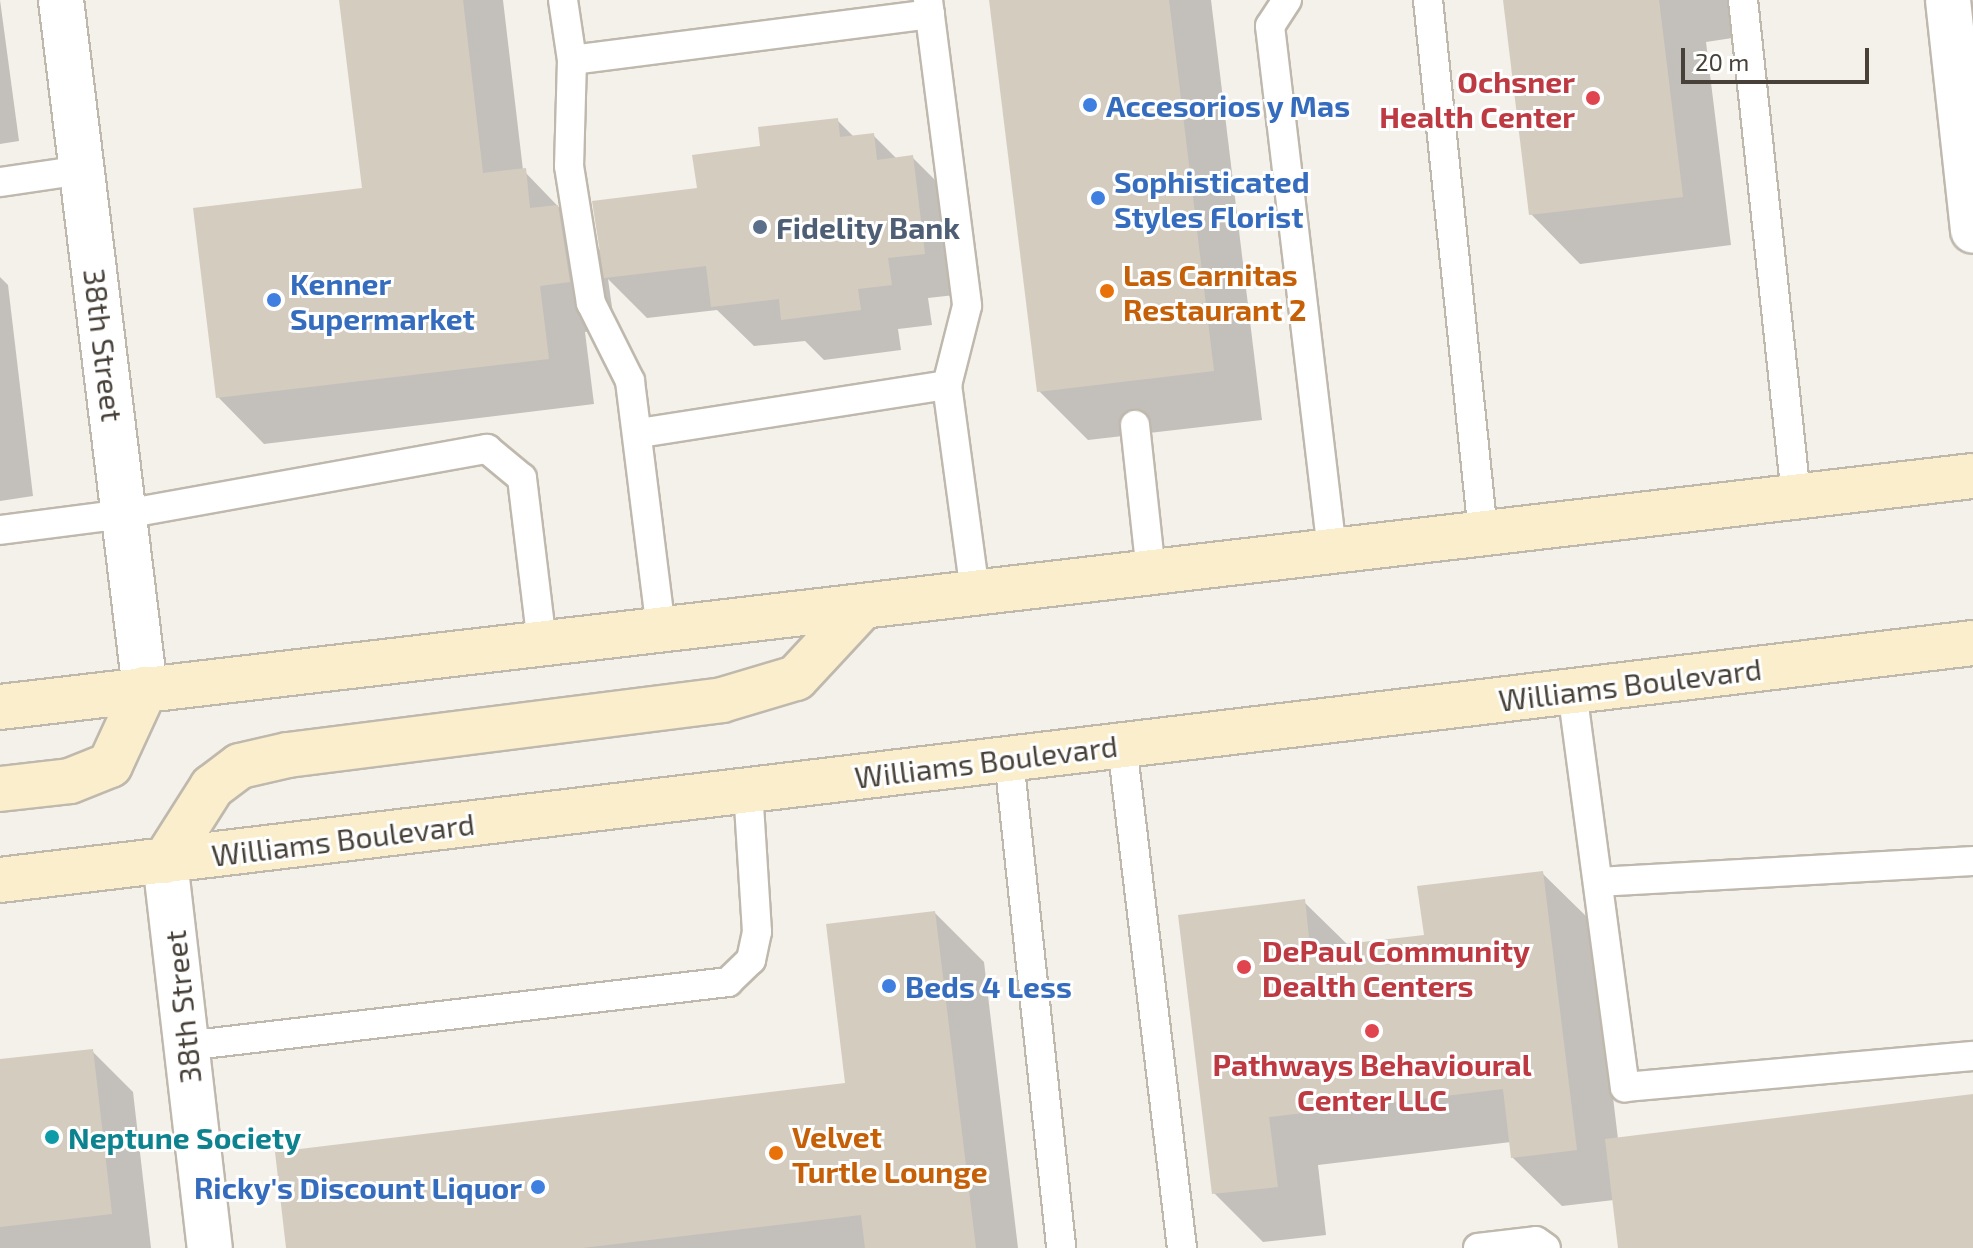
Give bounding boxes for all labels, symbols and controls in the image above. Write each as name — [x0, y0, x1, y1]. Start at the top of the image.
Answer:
scale bar — [1685, 32, 1873, 82]
text: 20 m — [1695, 47, 1749, 76]
place label: Ochsner Health Center — [1379, 63, 1575, 134]
place label: Accesorios y Mas — [1106, 87, 1351, 123]
marker: Ochsner Health Center — [1582, 87, 1604, 109]
marker: Accesorios y Mas — [1081, 96, 1099, 114]
place label: Sophisticated Styles Florist — [1114, 163, 1310, 234]
marker: Sophisticated Styles Florist — [1089, 189, 1107, 207]
place label: Fidelity Bank — [776, 209, 961, 245]
marker: Fidelity Bank — [751, 218, 769, 236]
place label: Las Carnitas Restaurant 2 — [1123, 256, 1306, 326]
place label: Kenner Supermarket — [290, 265, 475, 336]
street label: 38th Street — [77, 266, 131, 424]
marker: Las Carnitas Restaurant 2 — [1098, 282, 1116, 300]
marker: Kenner Supermarket — [265, 291, 283, 309]
street label: Williams Boulevard — [1496, 650, 1764, 718]
street label: Williams Boulevard — [852, 727, 1120, 795]
street label: Williams Boulevard — [209, 805, 477, 873]
street label: 38th Street — [156, 929, 208, 1085]
place label: DePaul Community Dealth Centers — [1262, 932, 1531, 1002]
marker: DePaul Community Dealth Centers — [1233, 956, 1255, 978]
place label: Beds 4 Less — [905, 968, 1072, 1004]
marker: Beds 4 Less — [880, 977, 898, 995]
marker: Pathways Behavioural Center LLC — [1361, 1020, 1383, 1042]
place label: Pathways Behavioural Center LLC — [1213, 1046, 1531, 1116]
place label: Velvet Turtle Lounge — [792, 1118, 988, 1188]
place label: Neptune Society — [68, 1119, 301, 1155]
marker: Neptune Society — [43, 1128, 61, 1146]
marker: Velvet Turtle Lounge — [767, 1144, 785, 1162]
place label: Ricky's Discount Liquor — [194, 1169, 522, 1205]
marker: Ricky's Discount Liquor — [529, 1178, 547, 1196]

